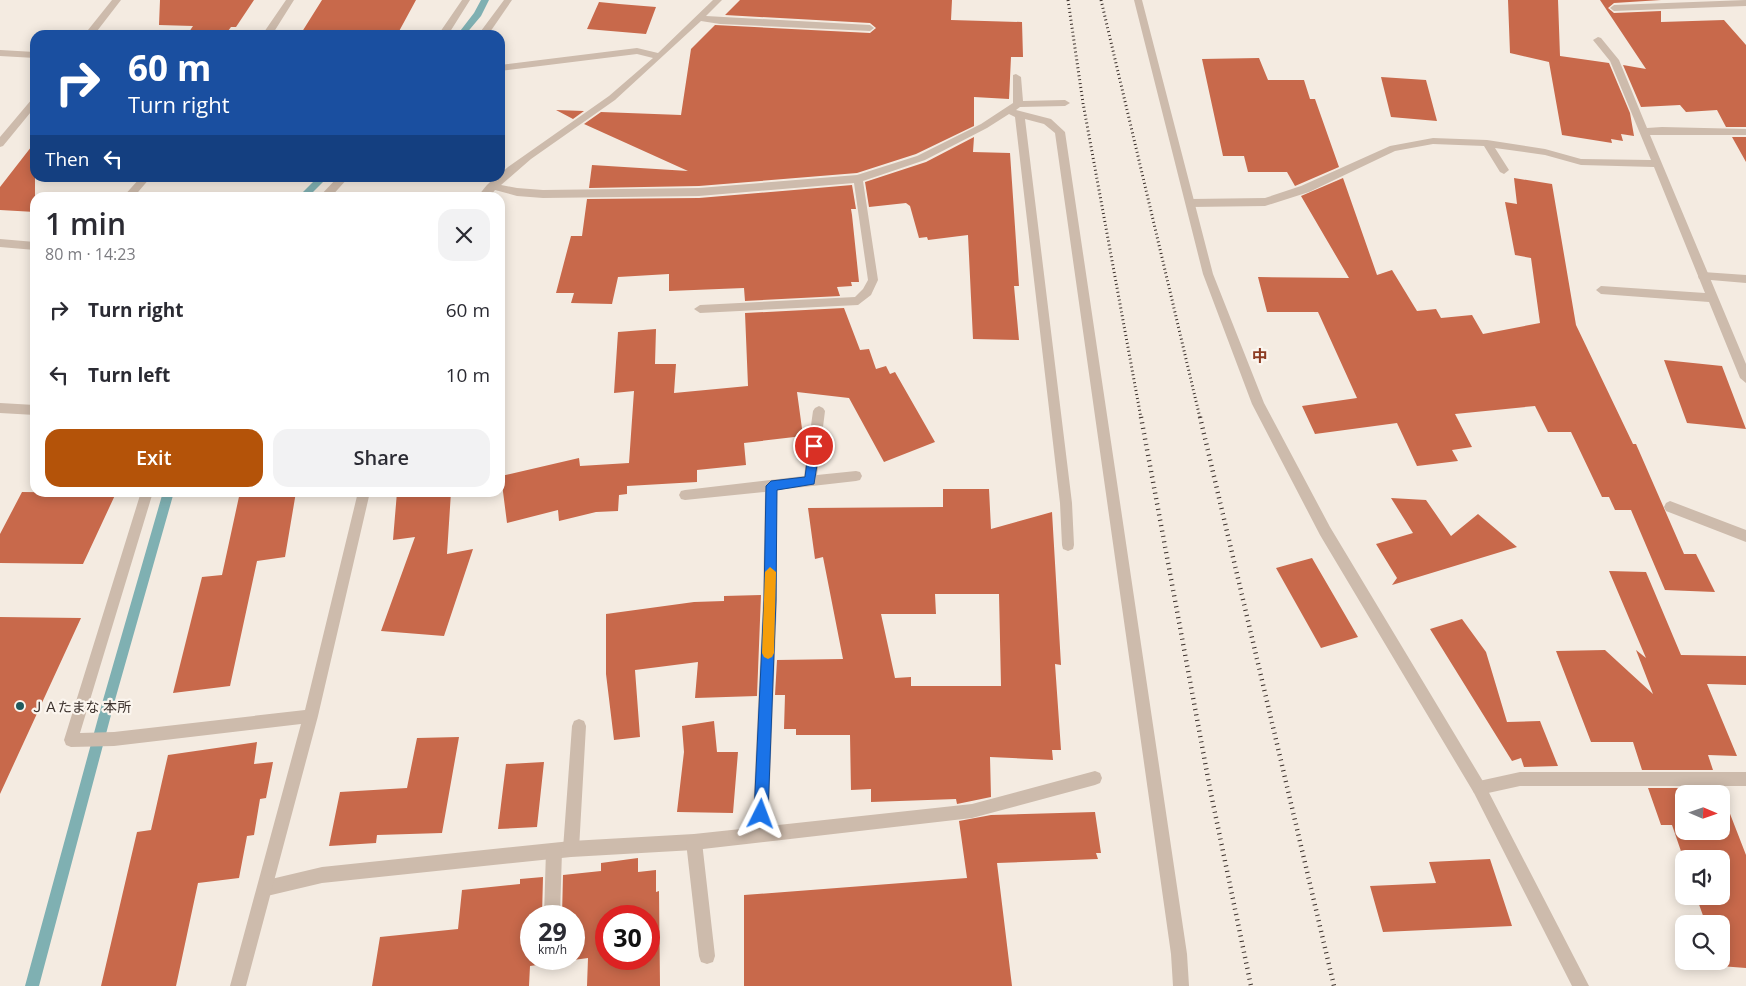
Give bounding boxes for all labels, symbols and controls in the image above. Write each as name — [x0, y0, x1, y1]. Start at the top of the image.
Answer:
text: 60 m — [128, 44, 211, 91]
icon: right — [45, 50, 110, 115]
text: Turn right — [128, 89, 230, 119]
icon: left — [99, 145, 127, 173]
text: Then — [45, 146, 89, 172]
text: 1 min — [45, 203, 126, 244]
button: close — [438, 209, 490, 261]
text: 80 m · 14:23 — [45, 243, 136, 265]
icon: right — [45, 296, 73, 324]
text: Turn right — [88, 297, 183, 323]
text: 60 m — [446, 297, 490, 323]
district label: 中 — [1252, 345, 1268, 367]
icon: left — [45, 361, 73, 389]
text: Turn left — [88, 362, 170, 388]
text: 10 m — [446, 362, 490, 388]
pin — [793, 425, 835, 467]
button: Exit — [45, 429, 263, 487]
button: Share — [273, 429, 490, 487]
icon: arrive — [800, 432, 828, 460]
place label: ＪＡたまな 本所 — [30, 697, 131, 716]
marker: ＪＡたまな 本所 — [14, 700, 26, 712]
north arrow — [1675, 785, 1730, 840]
map controls — [1675, 785, 1730, 970]
position arrow — [734, 787, 786, 839]
button: sound — [1675, 850, 1730, 905]
speed limit sign: 30 — [595, 905, 660, 970]
text: 29 — [538, 914, 567, 948]
button: search — [1675, 915, 1730, 970]
text: km/h — [538, 941, 567, 958]

